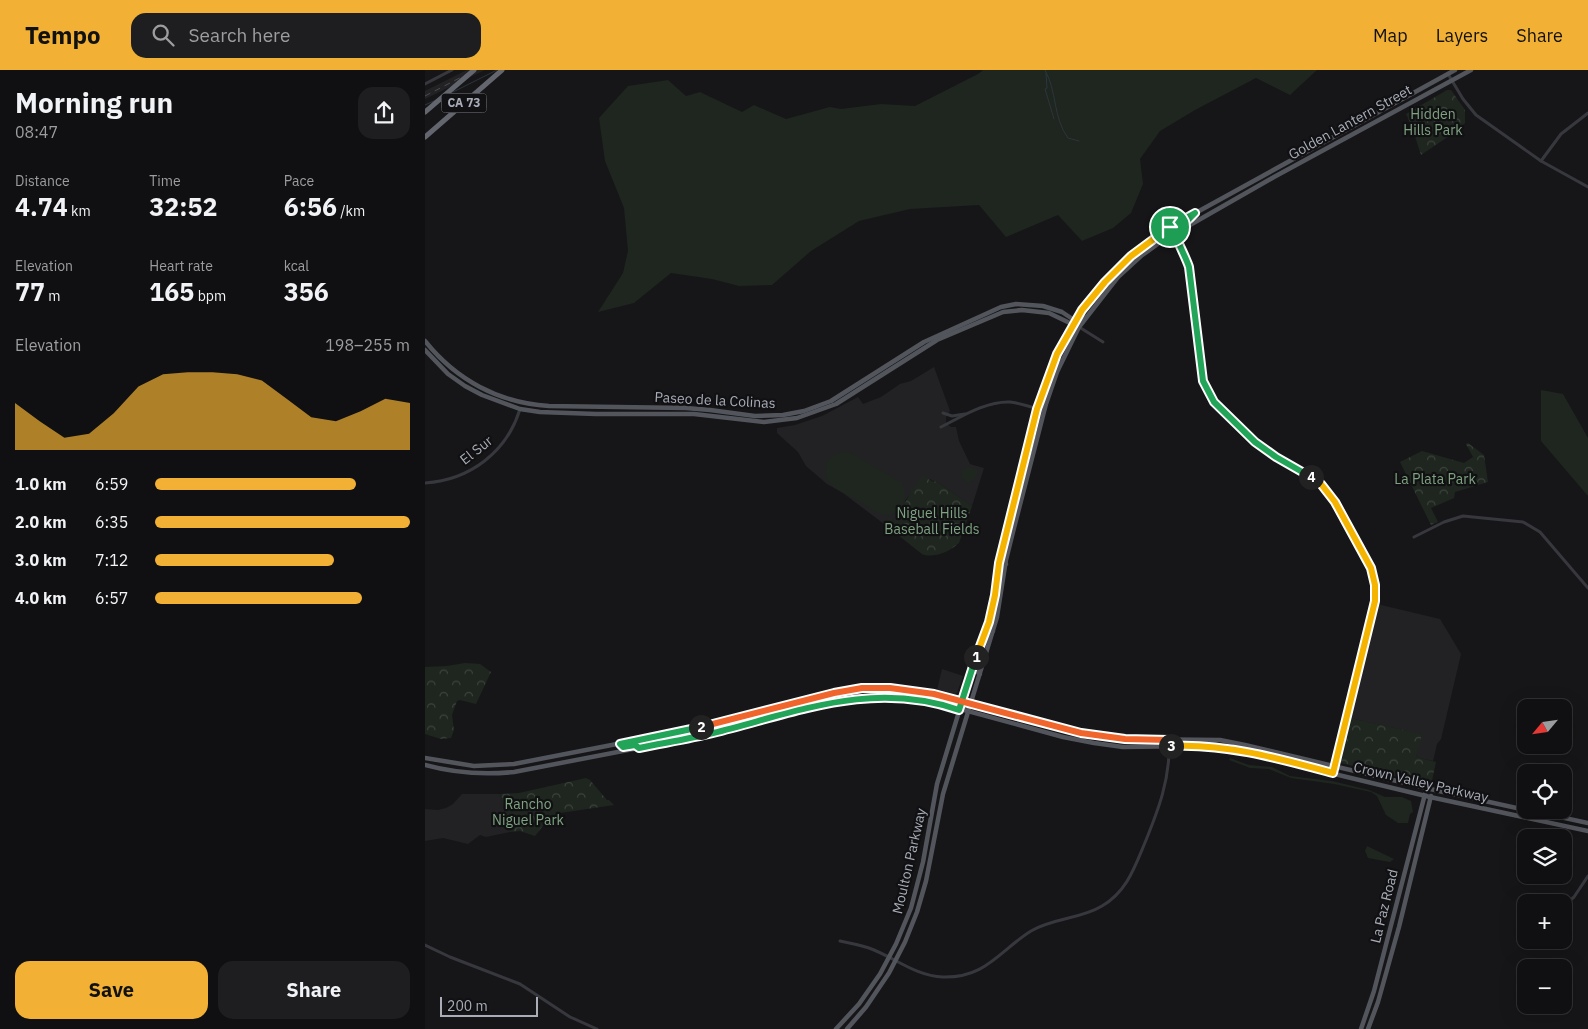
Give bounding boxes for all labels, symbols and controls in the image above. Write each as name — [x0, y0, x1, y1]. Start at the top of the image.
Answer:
search box — [131, 13, 481, 58]
text: Tempo — [25, 19, 101, 51]
icon: search — [149, 21, 177, 49]
text: Search here — [189, 23, 290, 47]
text: Map — [1373, 24, 1408, 47]
text: Layers — [1436, 24, 1488, 47]
text: Share — [1516, 24, 1563, 47]
street label: Golden Lantern Street — [1285, 81, 1415, 163]
text: Morning run — [15, 84, 173, 121]
button: share — [358, 87, 410, 139]
road number: CA 73 — [441, 93, 487, 112]
park label: Hidden Hills Park — [1403, 105, 1463, 139]
text: 08:47 — [15, 122, 58, 142]
text: Distance — [15, 172, 70, 190]
text: Time — [149, 172, 181, 190]
text: Pace — [284, 172, 314, 190]
text: 4.74 — [15, 190, 68, 223]
text: 32:52 — [149, 190, 218, 223]
text: 6:56 — [284, 190, 337, 223]
text: km — [68, 202, 91, 220]
text: /km — [337, 202, 365, 220]
pin — [1149, 206, 1191, 248]
icon: arrive — [1156, 213, 1184, 241]
text: Elevation — [15, 257, 73, 275]
text: Heart rate — [149, 257, 213, 275]
text: kcal — [284, 257, 309, 275]
text: 77 — [15, 275, 45, 308]
text: 165 — [149, 275, 194, 308]
text: 356 — [284, 275, 329, 308]
text: m — [45, 287, 61, 305]
text: bpm — [194, 287, 226, 305]
text: Elevation — [15, 335, 81, 355]
text: 198–255 m — [325, 335, 410, 355]
street label: Paseo de la Colinas — [654, 388, 776, 412]
street label: El Sur — [456, 432, 496, 468]
pin: 4 — [1299, 464, 1323, 490]
text: 4 — [1307, 468, 1316, 486]
park label: La Plata Park — [1394, 470, 1476, 488]
text: 1.0 km — [15, 474, 66, 494]
text: 6:59 — [95, 474, 128, 494]
park label: Niguel Hills Baseball Fields — [884, 504, 980, 538]
text: 2.0 km — [15, 512, 66, 532]
text: 6:35 — [95, 512, 128, 532]
text: 3.0 km — [15, 550, 66, 570]
text: 7:12 — [95, 550, 128, 570]
text: 4.0 km — [15, 588, 66, 608]
text: 6:57 — [95, 588, 128, 608]
pin: 1 — [963, 644, 989, 670]
text: 1 — [972, 648, 981, 666]
north arrow — [1517, 699, 1573, 754]
map controls — [1517, 699, 1572, 1014]
pin: 2 — [689, 714, 713, 740]
text: 2 — [697, 718, 706, 736]
pin: 3 — [1159, 734, 1183, 758]
text: 3 — [1167, 737, 1176, 755]
street label: Crown Valley Parkway — [1352, 758, 1490, 806]
button: locate — [1517, 764, 1572, 819]
park label: Rancho Niguel Park — [492, 795, 565, 829]
street label: Moulton Parkway — [888, 806, 930, 916]
button: layers — [1517, 829, 1572, 884]
street label: La Paz Road — [1366, 867, 1402, 945]
button: + — [1517, 894, 1572, 949]
button: − — [1517, 959, 1572, 1014]
button: Save — [15, 961, 208, 1019]
button: Share — [218, 961, 410, 1019]
scale bar — [440, 994, 537, 1017]
text: 200 m — [447, 997, 488, 1015]

